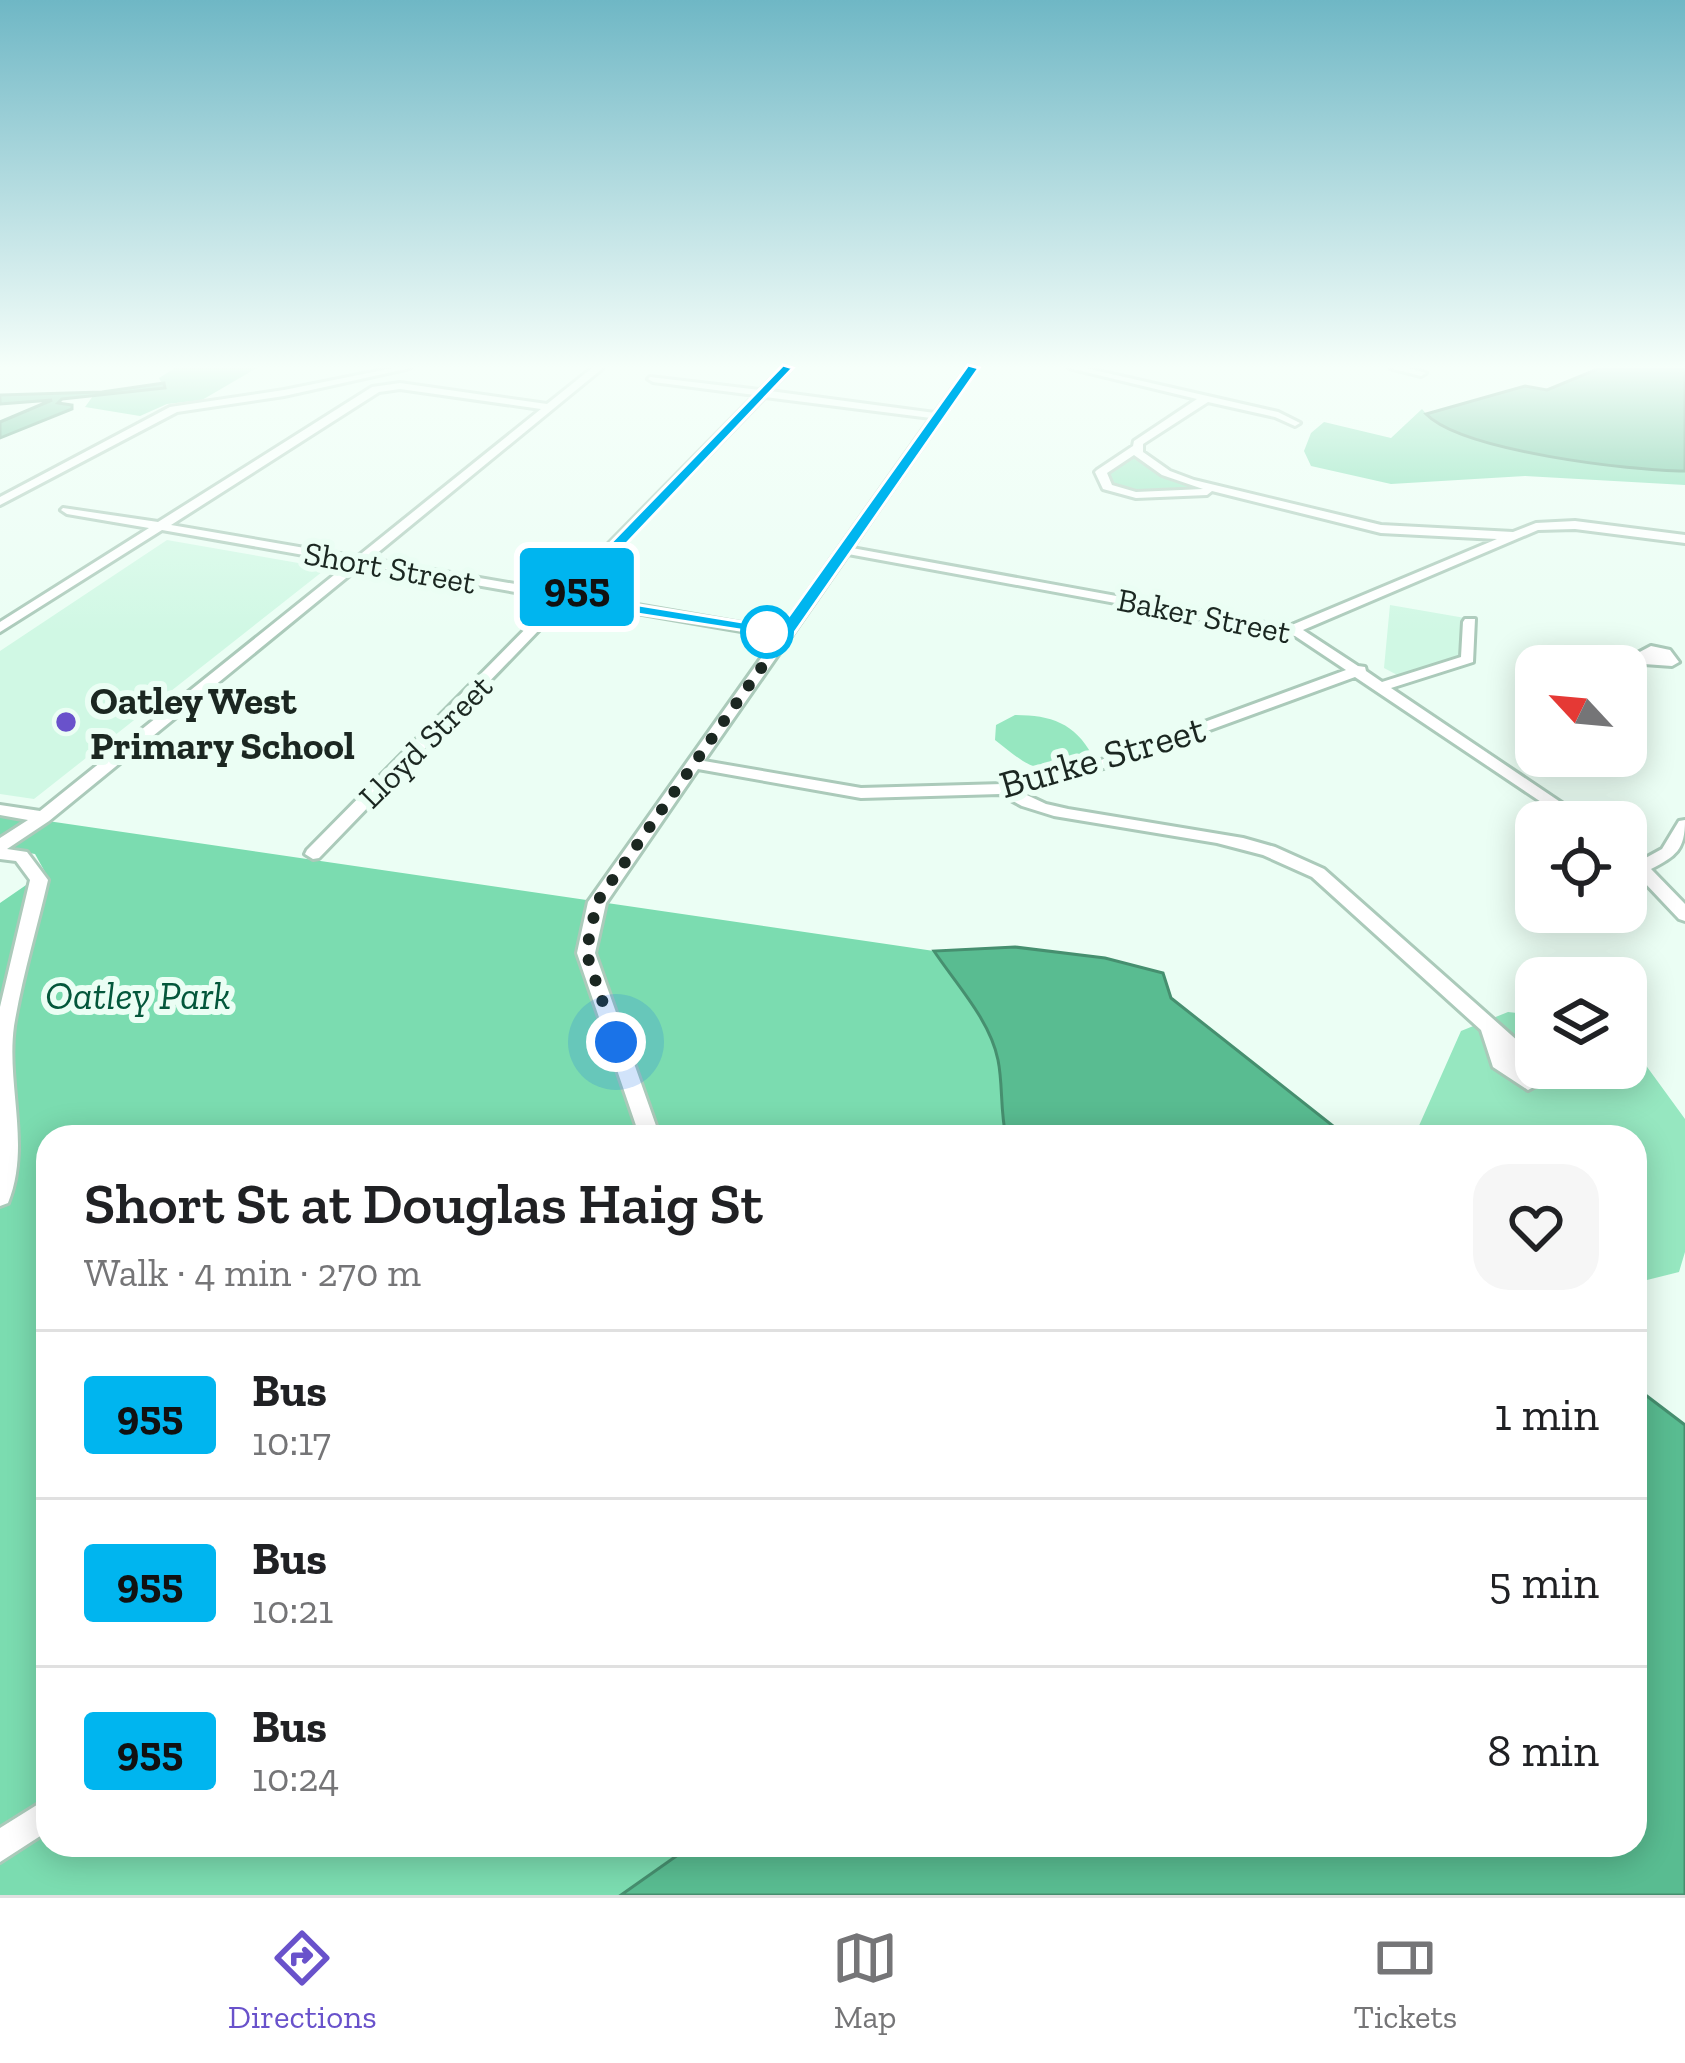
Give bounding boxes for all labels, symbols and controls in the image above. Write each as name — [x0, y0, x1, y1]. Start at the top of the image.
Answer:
street label: Short Street — [301, 533, 479, 602]
line badge: 955 — [508, 548, 646, 626]
text: 955 — [544, 561, 610, 612]
street label: Baker Street — [1114, 580, 1295, 652]
unlabelled marker — [742, 607, 792, 657]
north arrow — [1515, 645, 1647, 777]
map controls — [1515, 645, 1647, 1089]
street label: Lloyd Street — [351, 666, 501, 816]
place label: Oatley West Primary School — [90, 677, 355, 769]
street label: Burke Street — [994, 705, 1211, 808]
marker: Oatley West Primary School — [53, 709, 79, 735]
button: locate — [1515, 801, 1647, 933]
button: layers — [1515, 957, 1647, 1089]
park label: Oatley Park — [45, 972, 231, 1019]
your location — [586, 1012, 646, 1072]
button: heart — [1473, 1164, 1599, 1290]
text: Short St at Douglas Haig St — [84, 1169, 763, 1238]
text: Walk · 4 min · 270 m — [84, 1249, 421, 1296]
text: Bus — [252, 1364, 327, 1418]
text: 1 min — [1494, 1388, 1599, 1442]
text: 955 — [117, 1389, 183, 1440]
text: 10:17 — [252, 1418, 331, 1465]
text: Bus — [252, 1532, 327, 1586]
text: 5 min — [1489, 1556, 1599, 1610]
text: 955 — [117, 1557, 183, 1608]
text: 10:21 — [252, 1586, 333, 1633]
text: Bus — [252, 1700, 327, 1754]
text: 8 min — [1487, 1724, 1599, 1778]
text: 955 — [117, 1725, 183, 1776]
text: 10:24 — [252, 1754, 339, 1801]
tab: Directions — [228, 1925, 377, 2036]
tab: Map — [832, 1925, 898, 2036]
tab: Tickets — [1354, 1925, 1457, 2036]

